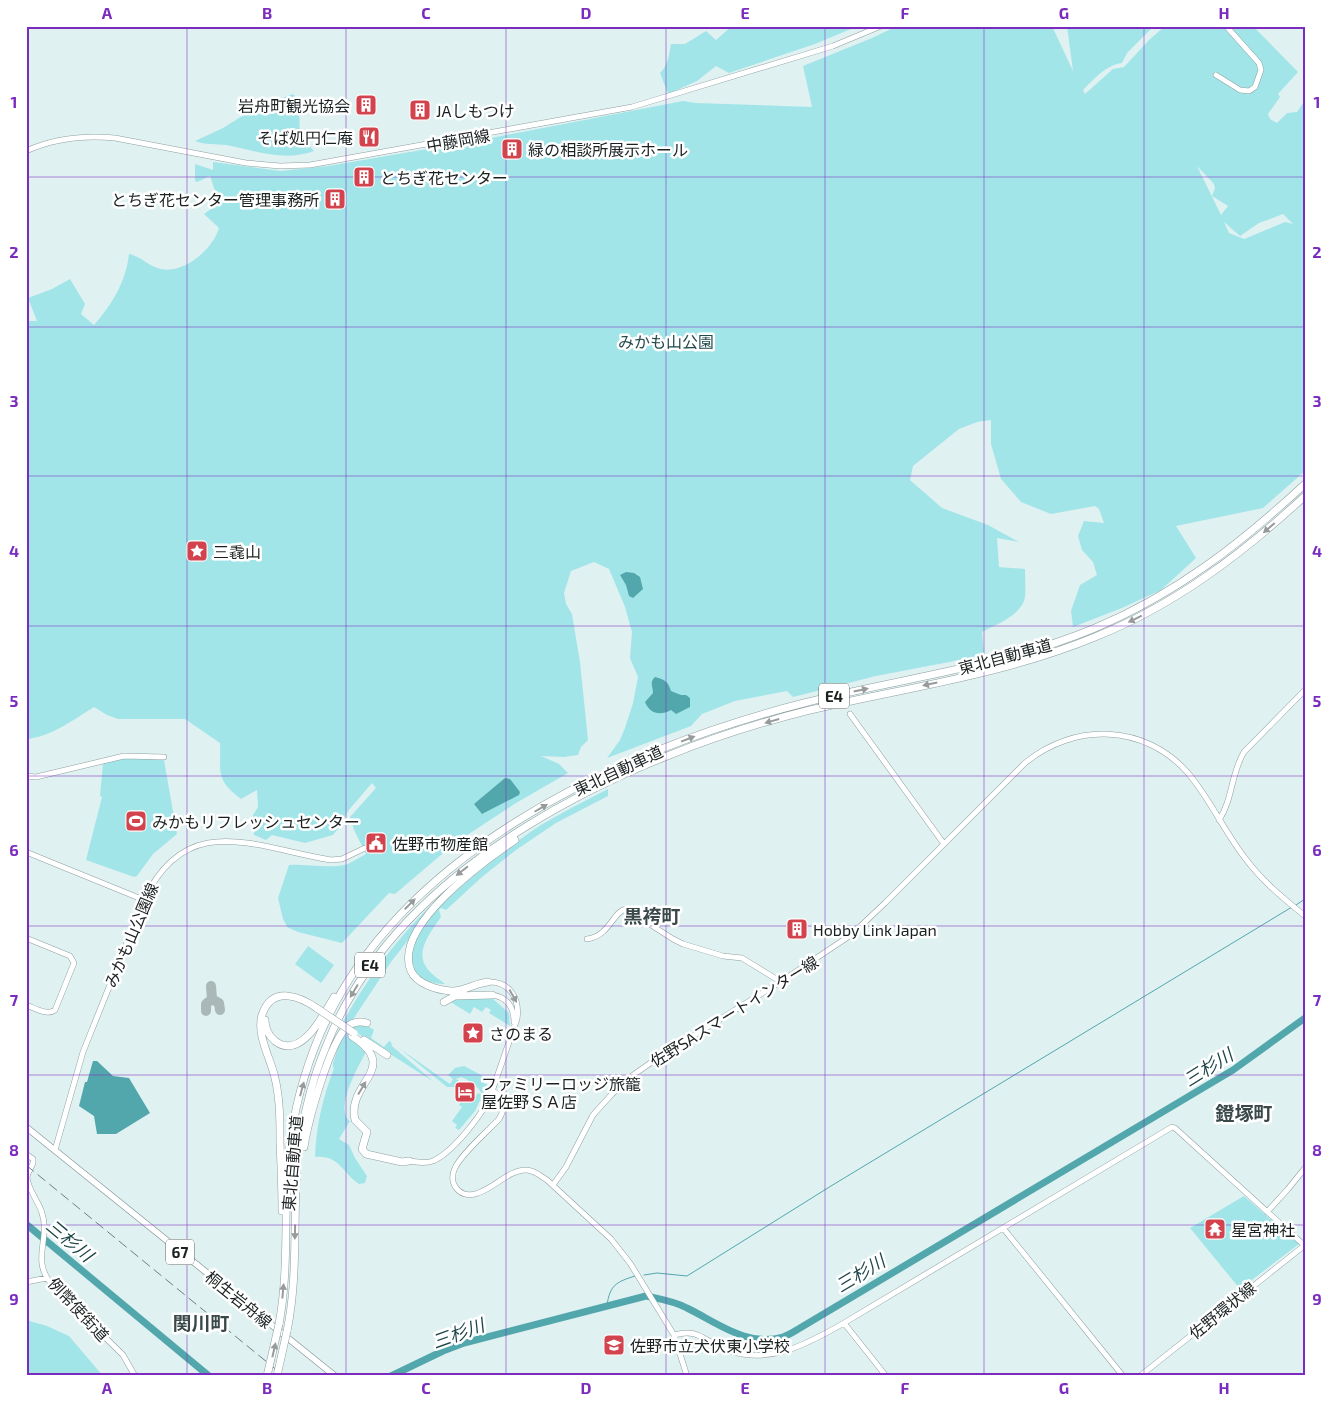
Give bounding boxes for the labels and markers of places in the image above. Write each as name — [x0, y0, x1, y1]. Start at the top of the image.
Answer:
building icon: 岩舟町観光協会 — [354, 93, 378, 117]
place label: 岩舟町観光協会 — [238, 96, 350, 115]
building icon: JAしもつけ — [408, 98, 432, 122]
place label: JAしもつけ — [436, 101, 515, 120]
restaurant icon: そば処円仁庵 — [357, 125, 381, 149]
place label: そば処円仁庵 — [257, 128, 353, 147]
building icon: 緑の相談所展示ホール — [500, 137, 524, 161]
place label: 緑の相談所展示ホール — [528, 140, 688, 159]
building icon: とちぎ花センター — [352, 165, 376, 189]
place label: とちぎ花センター — [380, 168, 508, 187]
building icon: とちぎ花センター管理事務所 — [323, 187, 347, 211]
place label: とちぎ花センター管理事務所 — [111, 190, 319, 209]
place icon: 三毳山 — [185, 539, 209, 563]
place label: 三毳山 — [213, 542, 261, 561]
sports icon: みかもリフレッシュセンター — [124, 809, 148, 833]
place label: みかもリフレッシュセンター — [152, 812, 360, 831]
public building icon: 佐野市物産館 — [364, 831, 388, 855]
place label: 佐野市物産館 — [392, 834, 488, 853]
building icon: Hobby Link Japan — [785, 917, 809, 941]
place label: Hobby Link Japan — [813, 920, 937, 939]
place icon: さのまる — [461, 1021, 485, 1045]
place label: さのまる — [489, 1024, 553, 1043]
place label: ファミリーロッジ旅籠 屋佐野ＳＡ店 — [481, 1074, 641, 1111]
hotel icon: ファミリーロッジ旅籠 屋佐野ＳＡ店 — [453, 1080, 477, 1104]
temple icon: 星宮神社 — [1203, 1217, 1227, 1241]
place label: 星宮神社 — [1231, 1220, 1295, 1239]
school or university icon: 佐野市立犬伏東小学校 — [602, 1333, 626, 1357]
place label: 佐野市立犬伏東小学校 — [630, 1336, 790, 1355]

